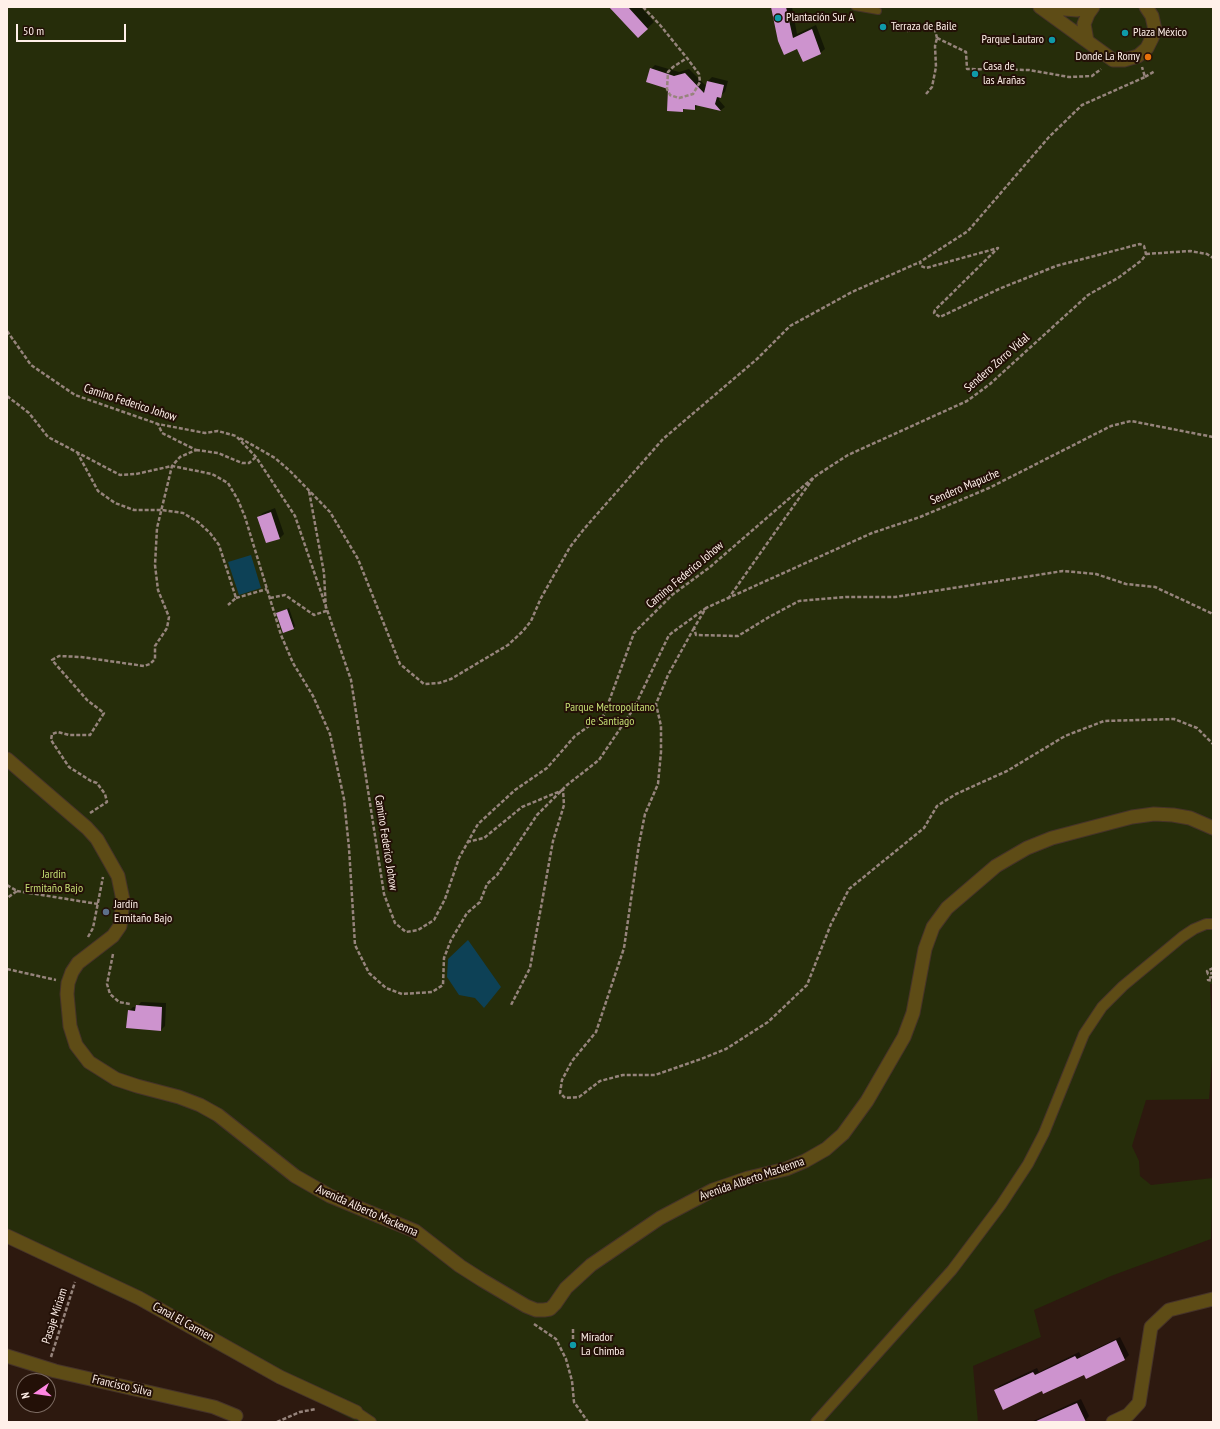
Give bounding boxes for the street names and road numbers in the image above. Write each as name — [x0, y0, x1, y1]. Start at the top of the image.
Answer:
street label: Sendero Zorro Vidal — [961, 331, 1033, 395]
street label: Camino Federico Johow — [82, 381, 178, 425]
street label: Sendero Mapuche — [928, 466, 1002, 508]
street label: Camino Federico Johow — [643, 538, 727, 612]
street label: Camino Federico Johow — [371, 794, 401, 892]
street label: Avenida Alberto Mackenna — [698, 1154, 806, 1204]
street label: Avenida Alberto Mackenna — [314, 1182, 420, 1240]
street label: Pasaje Miriam — [39, 1286, 71, 1346]
street label: Canal El Carmen — [150, 1299, 216, 1345]
street label: Francisco Silva — [91, 1372, 153, 1400]

